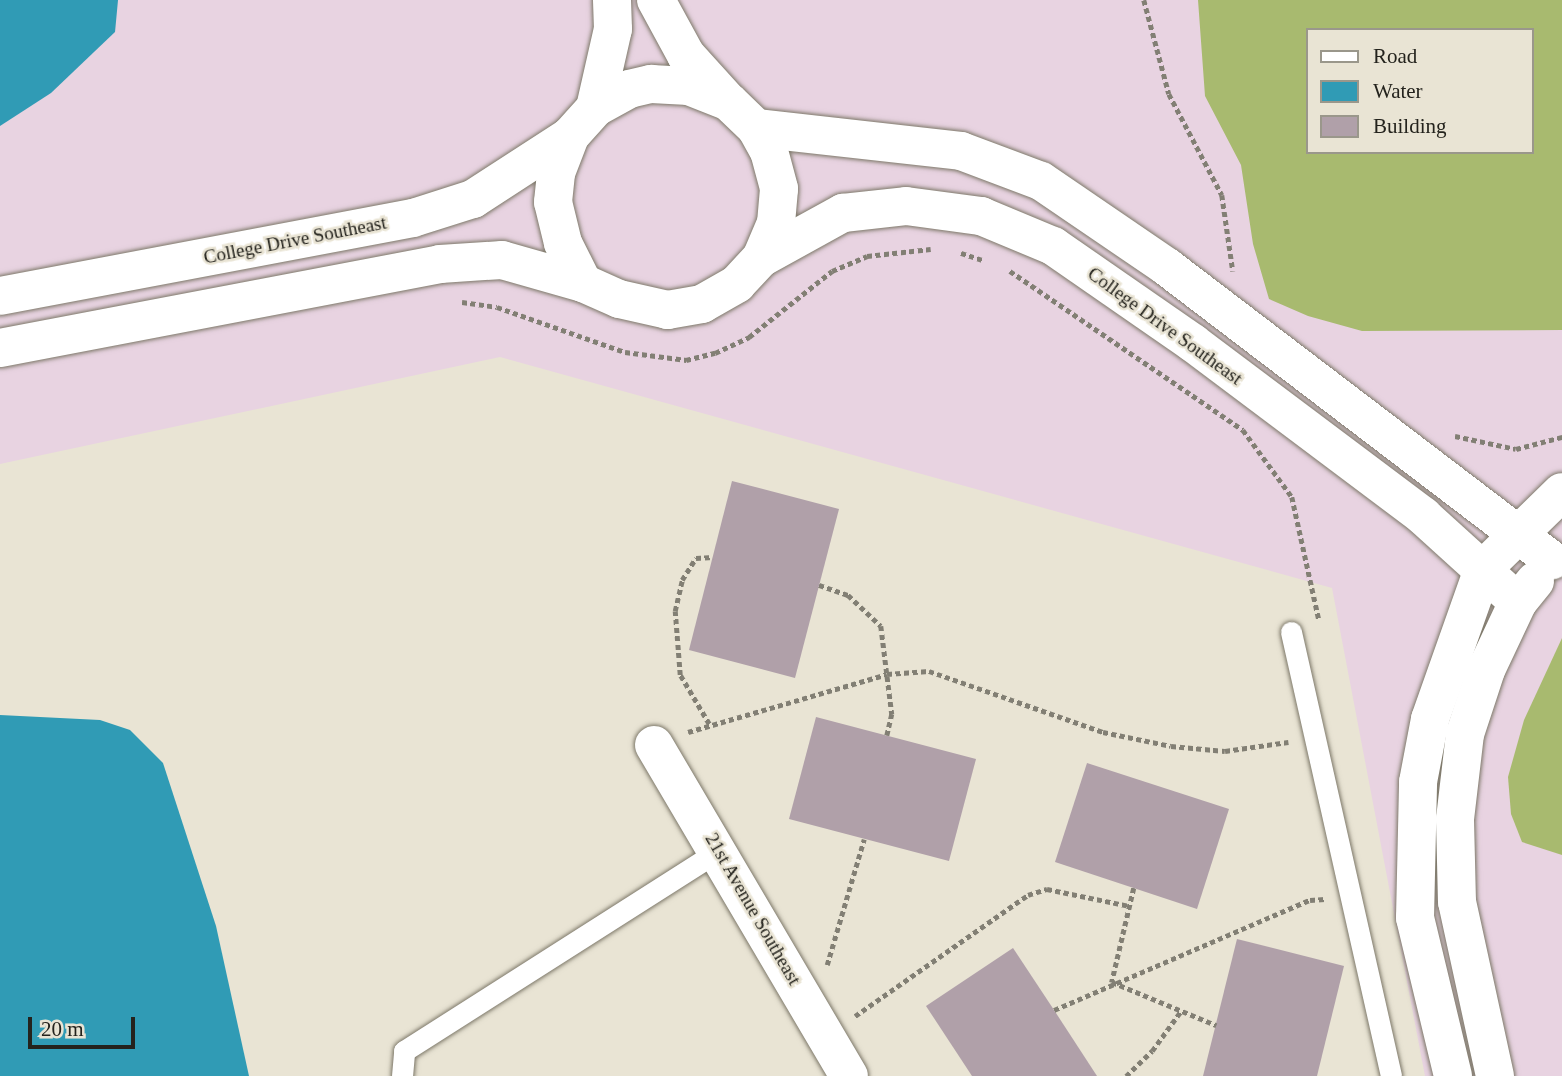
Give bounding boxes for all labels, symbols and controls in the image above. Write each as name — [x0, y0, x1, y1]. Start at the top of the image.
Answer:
legend — [1306, 28, 1534, 154]
text: Road — [1373, 44, 1417, 68]
text: Water — [1373, 79, 1423, 103]
text: Building — [1373, 114, 1447, 138]
street label: College Drive Southeast — [202, 211, 388, 269]
street label: College Drive Southeast — [1083, 262, 1247, 390]
street label: 21st Avenue Southeast — [700, 829, 806, 989]
scale bar — [32, 1002, 138, 1046]
text: 20 m — [41, 1017, 84, 1041]

